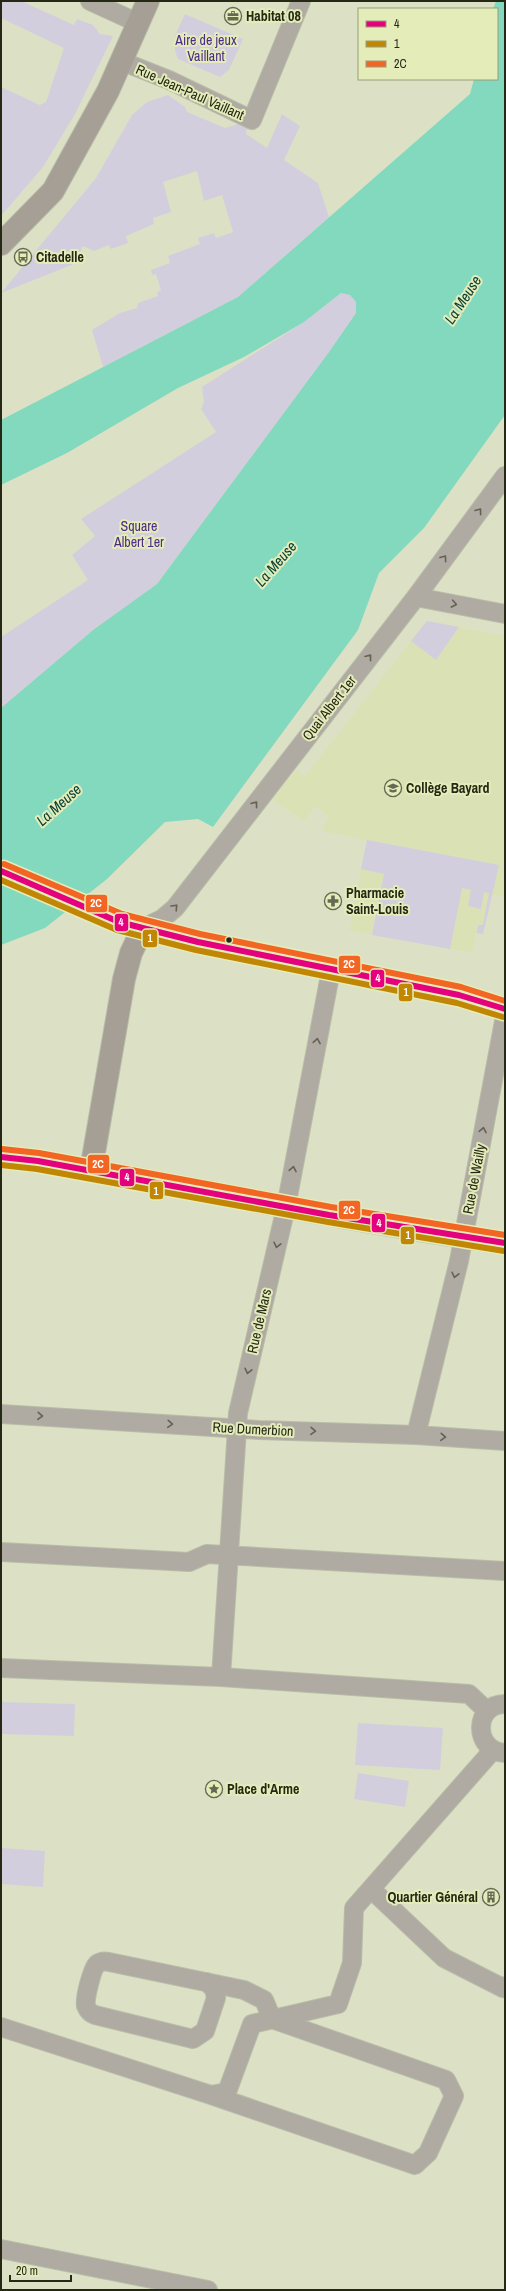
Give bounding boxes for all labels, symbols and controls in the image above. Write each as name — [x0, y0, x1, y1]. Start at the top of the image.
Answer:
office icon: Habitat 08 — [223, 6, 243, 26]
place label: Habitat 08 — [246, 7, 301, 25]
legend — [358, 8, 498, 80]
text: 4 — [394, 16, 400, 32]
park label: Aire de jeux Vaillant — [174, 31, 237, 65]
text: 1 — [394, 36, 400, 52]
text: 2C — [394, 56, 407, 72]
street label: Rue Jean-Paul Vaillant — [133, 60, 247, 124]
bus stop icon: Citadelle — [13, 247, 33, 267]
place label: Citadelle — [36, 248, 84, 266]
water label: La Meuse — [439, 271, 486, 328]
one-way arrow — [474, 508, 482, 515]
park label: Square Albert 1er — [113, 517, 164, 551]
water label: La Meuse — [250, 536, 301, 591]
one-way arrow — [439, 556, 446, 563]
one-way arrow — [451, 600, 457, 608]
one-way arrow — [364, 655, 371, 662]
street label: Quai Albert 1er — [298, 672, 360, 744]
school or university icon: Collège Bayard — [383, 778, 403, 798]
water label: La Meuse — [32, 779, 86, 831]
place label: Collège Bayard — [406, 779, 490, 797]
one-way arrow — [250, 802, 257, 809]
place label: Pharmacie Saint-Louis — [346, 884, 409, 918]
pharmacy icon: Pharmacie Saint-Louis — [323, 891, 343, 911]
line badge: 2C — [85, 894, 108, 913]
text: 2C — [90, 896, 102, 910]
one-way arrow — [170, 904, 177, 912]
line badge: 4 — [114, 913, 129, 932]
text: 4 — [118, 915, 124, 929]
line badge: 1 — [142, 929, 158, 948]
text: 1 — [147, 931, 153, 945]
unlabelled marker — [224, 935, 234, 945]
line badge: 2C — [338, 955, 361, 974]
text: 2C — [343, 957, 355, 971]
line badge: 4 — [370, 969, 385, 988]
text: 4 — [375, 971, 381, 985]
line badge: 1 — [398, 983, 413, 1002]
text: 1 — [403, 985, 409, 999]
one-way arrow — [313, 1038, 321, 1044]
one-way arrow — [478, 1127, 487, 1133]
street label: Rue de Wailly — [458, 1142, 490, 1216]
line badge: 2C — [87, 1154, 110, 1174]
text: 2C — [92, 1157, 104, 1171]
one-way arrow — [289, 1165, 297, 1172]
line badge: 4 — [119, 1168, 135, 1187]
text: 4 — [124, 1170, 130, 1184]
line badge: 1 — [149, 1181, 164, 1200]
text: 1 — [153, 1184, 159, 1198]
line badge: 2C — [338, 1200, 361, 1220]
text: 2C — [343, 1203, 355, 1217]
line badge: 4 — [371, 1213, 386, 1233]
text: 4 — [376, 1216, 382, 1230]
line badge: 1 — [400, 1226, 415, 1245]
text: 1 — [405, 1228, 411, 1242]
one-way arrow — [274, 1242, 282, 1248]
one-way arrow — [452, 1272, 460, 1278]
street label: Rue de Mars — [243, 1287, 275, 1355]
one-way arrow — [244, 1368, 252, 1375]
one-way arrow — [37, 1412, 43, 1420]
street label: Rue Dumerbion — [212, 1418, 294, 1440]
one-way arrow — [167, 1420, 173, 1428]
one-way arrow — [310, 1427, 316, 1436]
one-way arrow — [440, 1432, 446, 1441]
place icon: Place d'Arme — [204, 1779, 224, 1799]
place label: Place d'Arme — [227, 1780, 299, 1798]
building icon: Quartier Général — [481, 1887, 501, 1907]
place label: Quartier Général — [387, 1888, 478, 1906]
scale bar — [10, 2257, 71, 2283]
text: 20 m — [16, 2263, 38, 2279]

